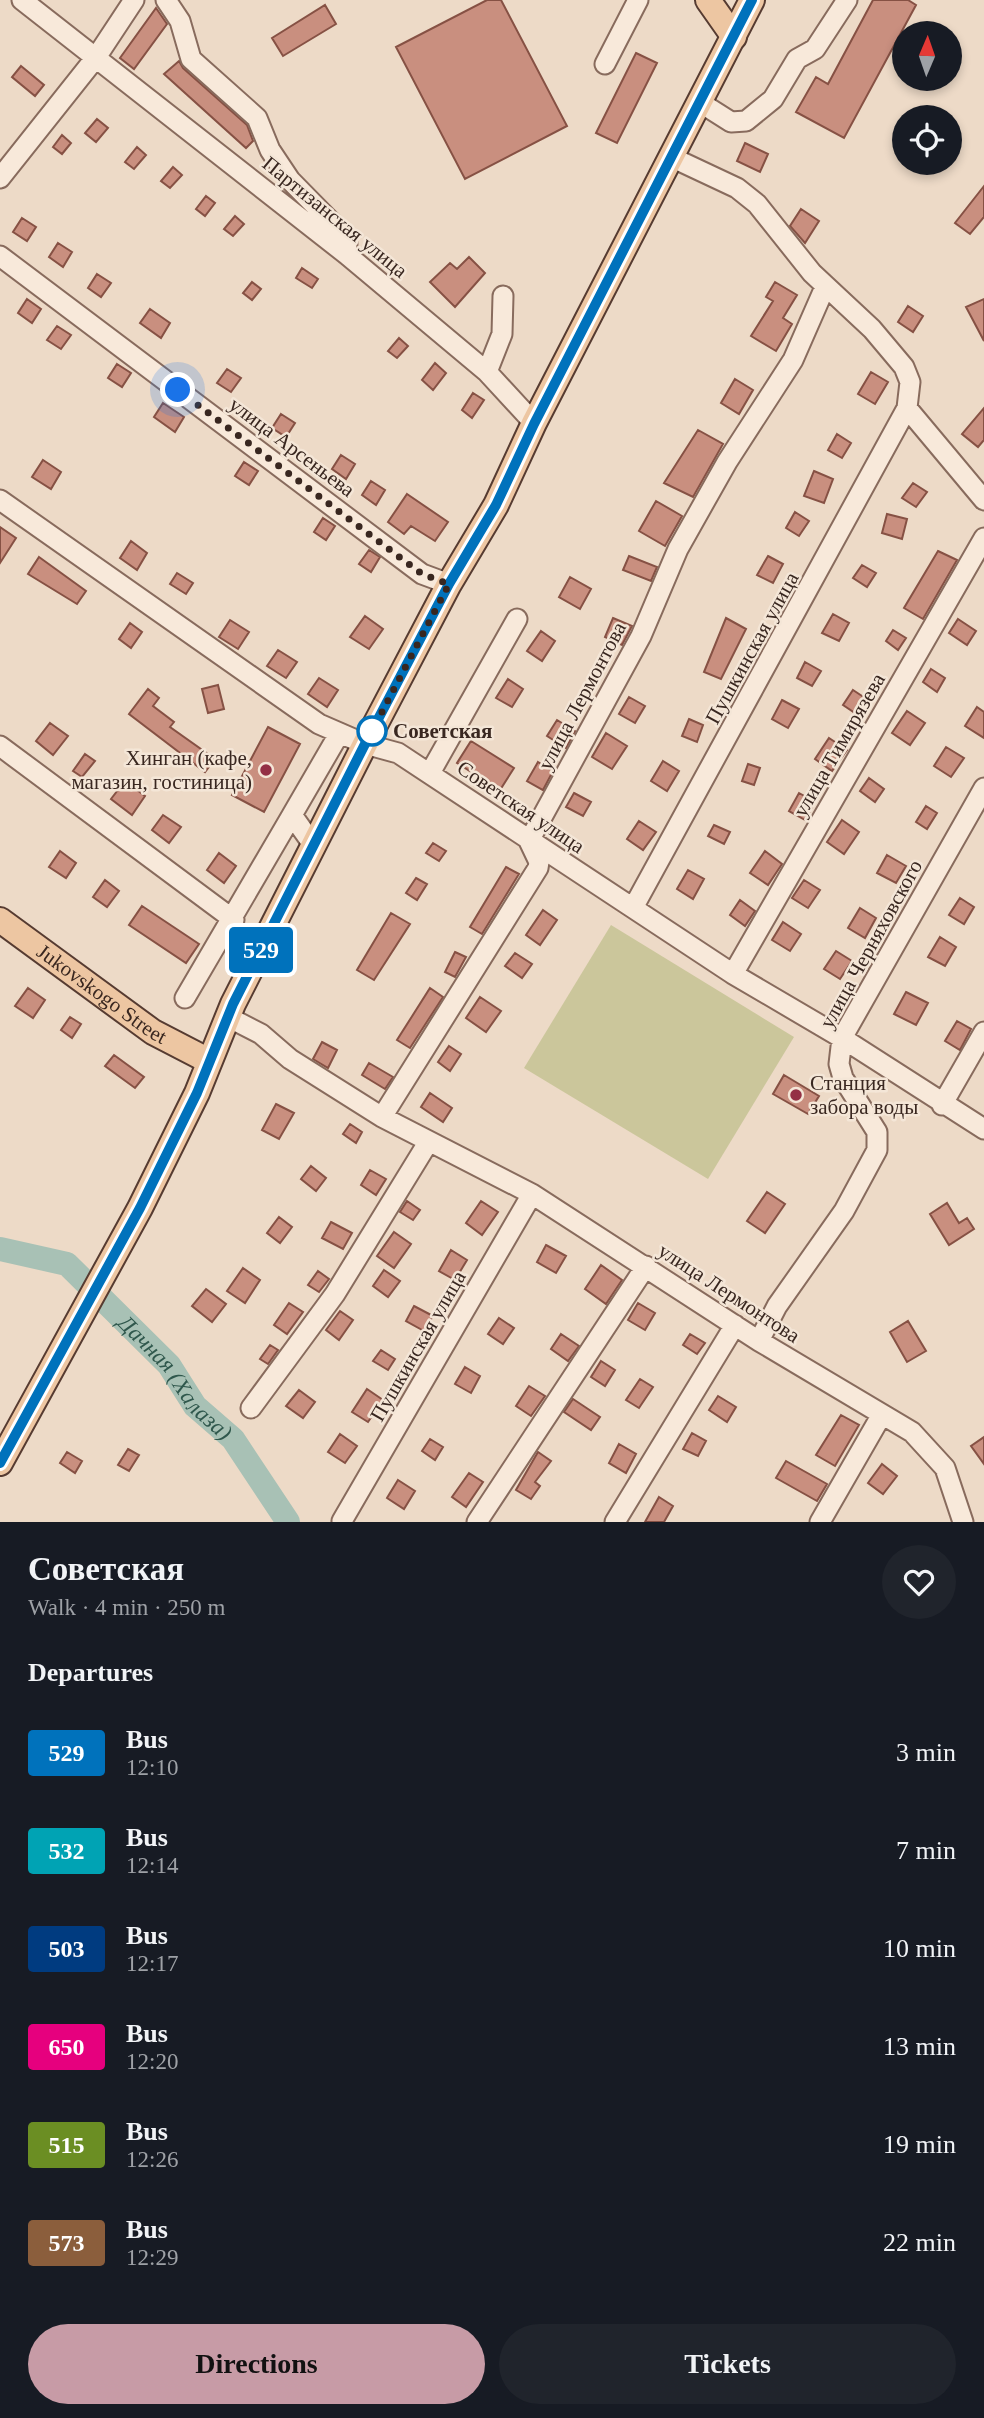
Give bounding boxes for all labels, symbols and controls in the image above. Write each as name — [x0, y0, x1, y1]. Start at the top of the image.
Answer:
north arrow — [892, 21, 962, 91]
map controls — [892, 21, 962, 175]
button: locate — [892, 105, 962, 175]
street label: Партизанская улица — [258, 151, 413, 283]
your location — [160, 372, 195, 407]
street label: улица Арсеньева — [225, 392, 360, 502]
street label: Пушкинская улица — [700, 567, 804, 728]
street label: улица Лермонтова — [533, 617, 631, 774]
street label: улица Тимирязева — [788, 668, 890, 821]
marker: Советская — [357, 716, 387, 746]
place label: Советская — [393, 719, 492, 743]
place label: Хинган (кафе, магазин, гостиница) — [71, 746, 252, 794]
street label: Советская улица — [453, 756, 590, 859]
marker: Хинган (кафе, магазин, гостиница) — [258, 762, 274, 778]
street label: улица Черняховского — [815, 856, 927, 1032]
line badge: 529 — [221, 927, 301, 973]
text: 529 — [243, 937, 279, 963]
street label: Jukovskogo Street — [32, 939, 171, 1049]
place label: Станция забора воды — [810, 1071, 918, 1119]
marker: Станция забора воды — [788, 1087, 804, 1103]
street label: улица Лермонтова — [654, 1238, 805, 1348]
street label: Пушкинская улица — [365, 1266, 471, 1426]
water label: Дачная (Халаза) — [112, 1309, 237, 1445]
button: heart — [882, 1545, 956, 1619]
text: Советская — [28, 1551, 184, 1587]
text: Walk · 4 min · 250 m — [28, 1595, 225, 1620]
text: Departures — [28, 1658, 153, 1687]
text: Bus — [126, 1725, 168, 1754]
text: 3 min — [896, 1738, 956, 1767]
text: 529 — [49, 1740, 85, 1766]
text: 12:10 — [126, 1755, 178, 1780]
text: Bus — [126, 1823, 168, 1852]
text: 7 min — [896, 1836, 956, 1865]
text: 532 — [49, 1838, 85, 1864]
text: 12:14 — [126, 1853, 178, 1878]
text: Bus — [126, 1921, 168, 1950]
text: 10 min — [883, 1934, 956, 1963]
text: 503 — [49, 1936, 85, 1962]
text: 12:17 — [126, 1951, 178, 1976]
text: Bus — [126, 2019, 168, 2048]
text: 13 min — [883, 2032, 956, 2061]
text: 650 — [49, 2034, 85, 2060]
text: 12:20 — [126, 2049, 178, 2074]
text: Bus — [126, 2117, 168, 2146]
text: 19 min — [883, 2130, 956, 2159]
text: 515 — [49, 2132, 85, 2158]
text: 12:26 — [126, 2147, 178, 2172]
text: Bus — [126, 2215, 168, 2244]
text: 22 min — [883, 2228, 956, 2257]
text: 573 — [49, 2230, 85, 2256]
text: 12:29 — [126, 2245, 178, 2270]
button: Directions — [28, 2324, 485, 2404]
button: Tickets — [499, 2324, 956, 2404]

